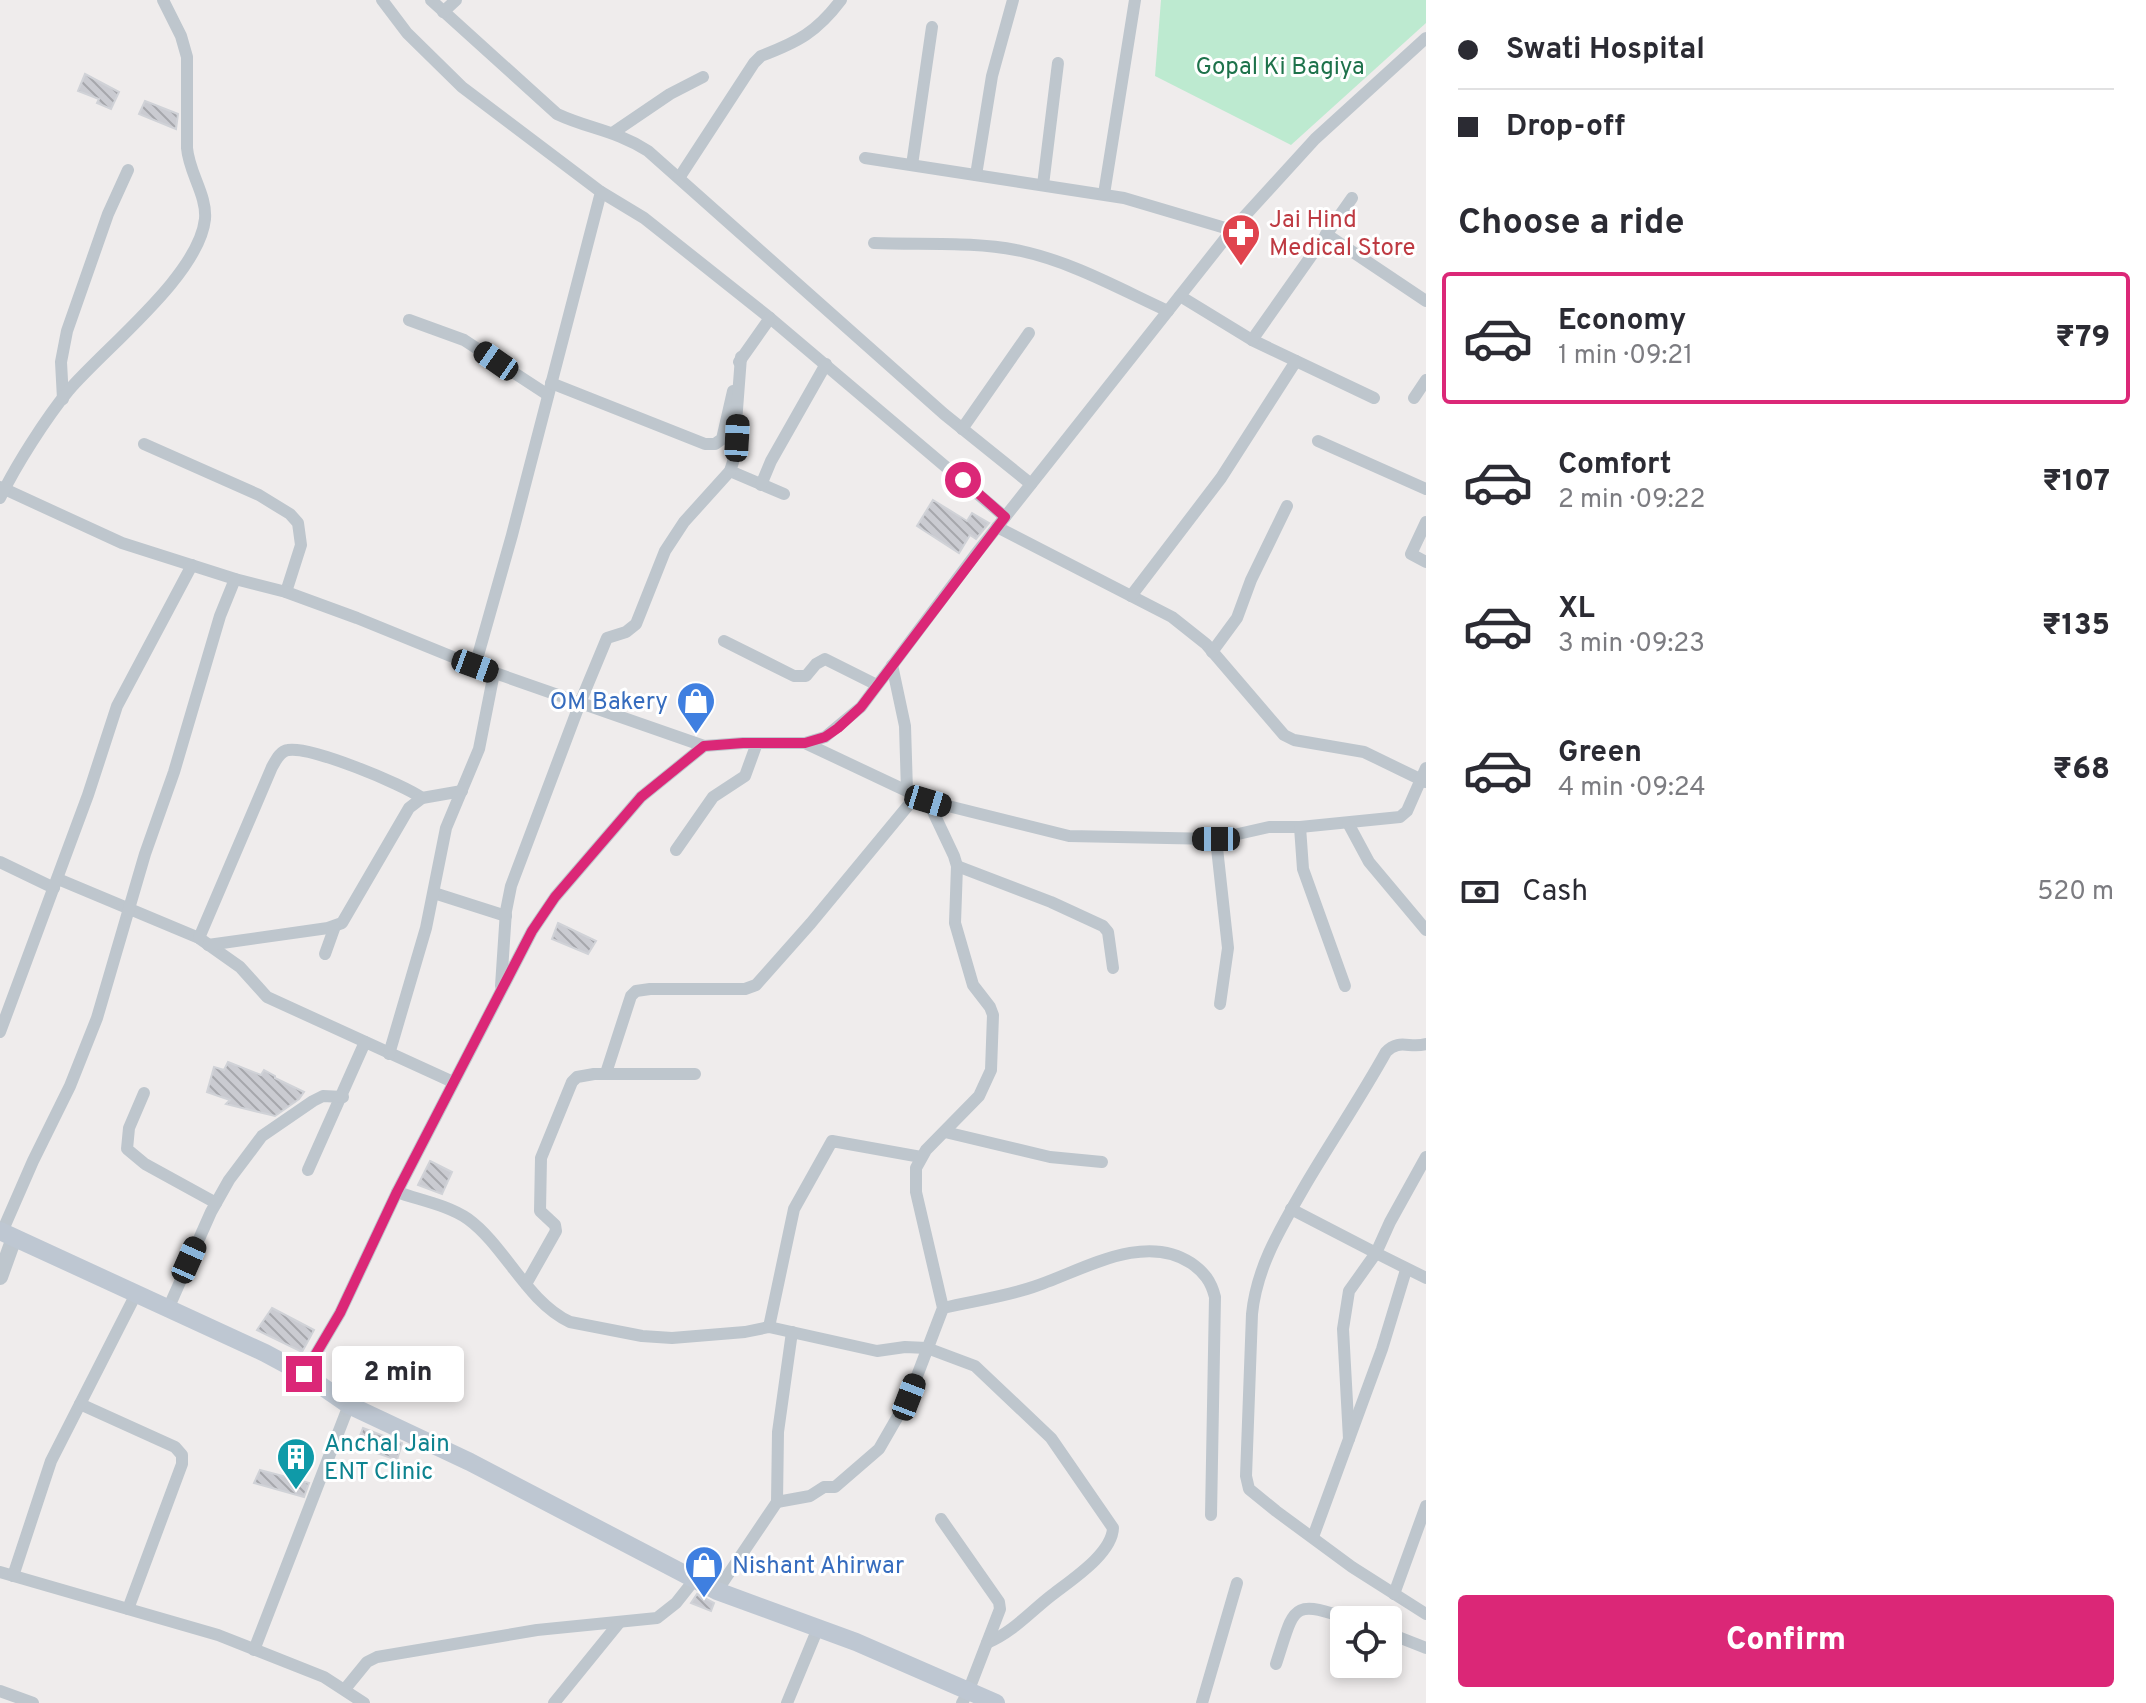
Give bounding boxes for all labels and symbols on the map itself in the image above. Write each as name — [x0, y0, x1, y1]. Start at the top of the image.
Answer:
park label: Gopal Ki Bagiya — [1195, 53, 1365, 83]
place label: Jai Hind Medical Store — [1269, 206, 1415, 264]
pharmacy icon: Jai Hind Medical Store — [1220, 212, 1262, 267]
car — [469, 337, 523, 385]
car — [724, 413, 750, 463]
route start — [945, 462, 981, 498]
car — [448, 647, 502, 685]
shop icon: OM Bakery — [675, 680, 717, 735]
place label: OM Bakery — [550, 688, 668, 718]
car — [902, 783, 954, 819]
car — [1192, 827, 1240, 851]
car — [168, 1233, 210, 1287]
callout: 2 min — [332, 1346, 464, 1402]
route end — [286, 1356, 322, 1392]
car — [889, 1370, 929, 1424]
place label: Anchal Jain ENT Clinic — [324, 1430, 450, 1488]
building icon: Anchal Jain ENT Clinic — [275, 1436, 317, 1491]
shop icon: Nishant Ahirwar — [683, 1544, 725, 1599]
place label: Nishant Ahirwar — [732, 1552, 904, 1582]

